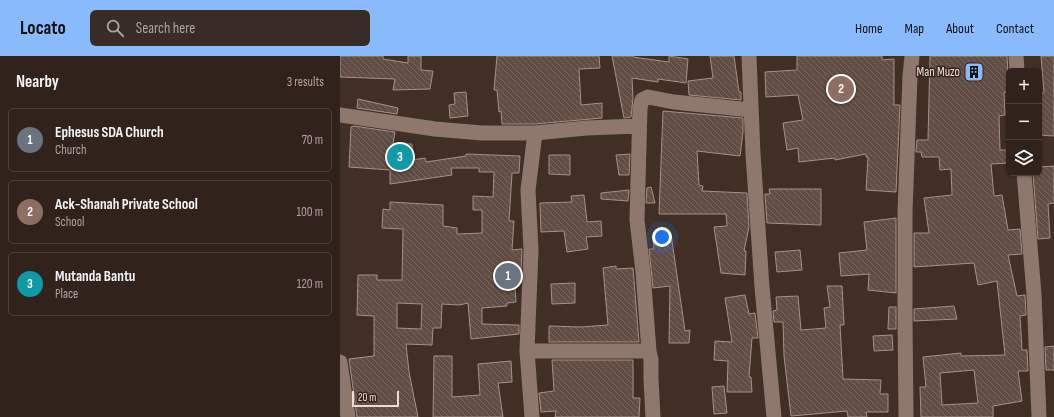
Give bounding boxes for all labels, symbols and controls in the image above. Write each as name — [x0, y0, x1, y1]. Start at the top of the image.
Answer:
search box — [90, 10, 370, 46]
text: Locato — [20, 17, 66, 40]
icon: search — [104, 17, 126, 39]
text: Search here — [136, 19, 195, 38]
text: Home — [855, 20, 883, 37]
text: Map — [905, 20, 924, 37]
text: About — [946, 20, 974, 37]
text: Contact — [996, 20, 1034, 37]
building icon: Man Muzo — [963, 61, 985, 83]
place label: Man Muzo — [917, 64, 960, 80]
map controls — [1006, 68, 1042, 176]
button: + — [1006, 68, 1042, 104]
text: Nearby — [16, 72, 59, 92]
text: 3 results — [287, 74, 324, 90]
pin: 2 — [828, 74, 854, 104]
button: − — [1006, 104, 1042, 140]
text: Ephesus SDA Church — [55, 123, 164, 142]
text: 1 — [27, 132, 33, 148]
text: 70 m — [302, 132, 323, 148]
button: layers — [1006, 140, 1042, 176]
text: Church — [55, 142, 87, 158]
pin: 3 — [387, 142, 413, 172]
text: Ack-Shanah Private School — [55, 195, 198, 214]
text: 2 — [27, 204, 33, 220]
text: 100 m — [296, 204, 323, 220]
text: School — [55, 214, 85, 230]
your location — [652, 227, 672, 247]
pin: 1 — [495, 261, 521, 291]
text: Mutanda Bantu — [55, 267, 135, 286]
text: 3 — [27, 276, 33, 292]
text: 120 m — [297, 276, 323, 292]
text: Place — [55, 286, 78, 302]
scale bar — [352, 389, 399, 408]
text: 20 m — [358, 391, 376, 404]

